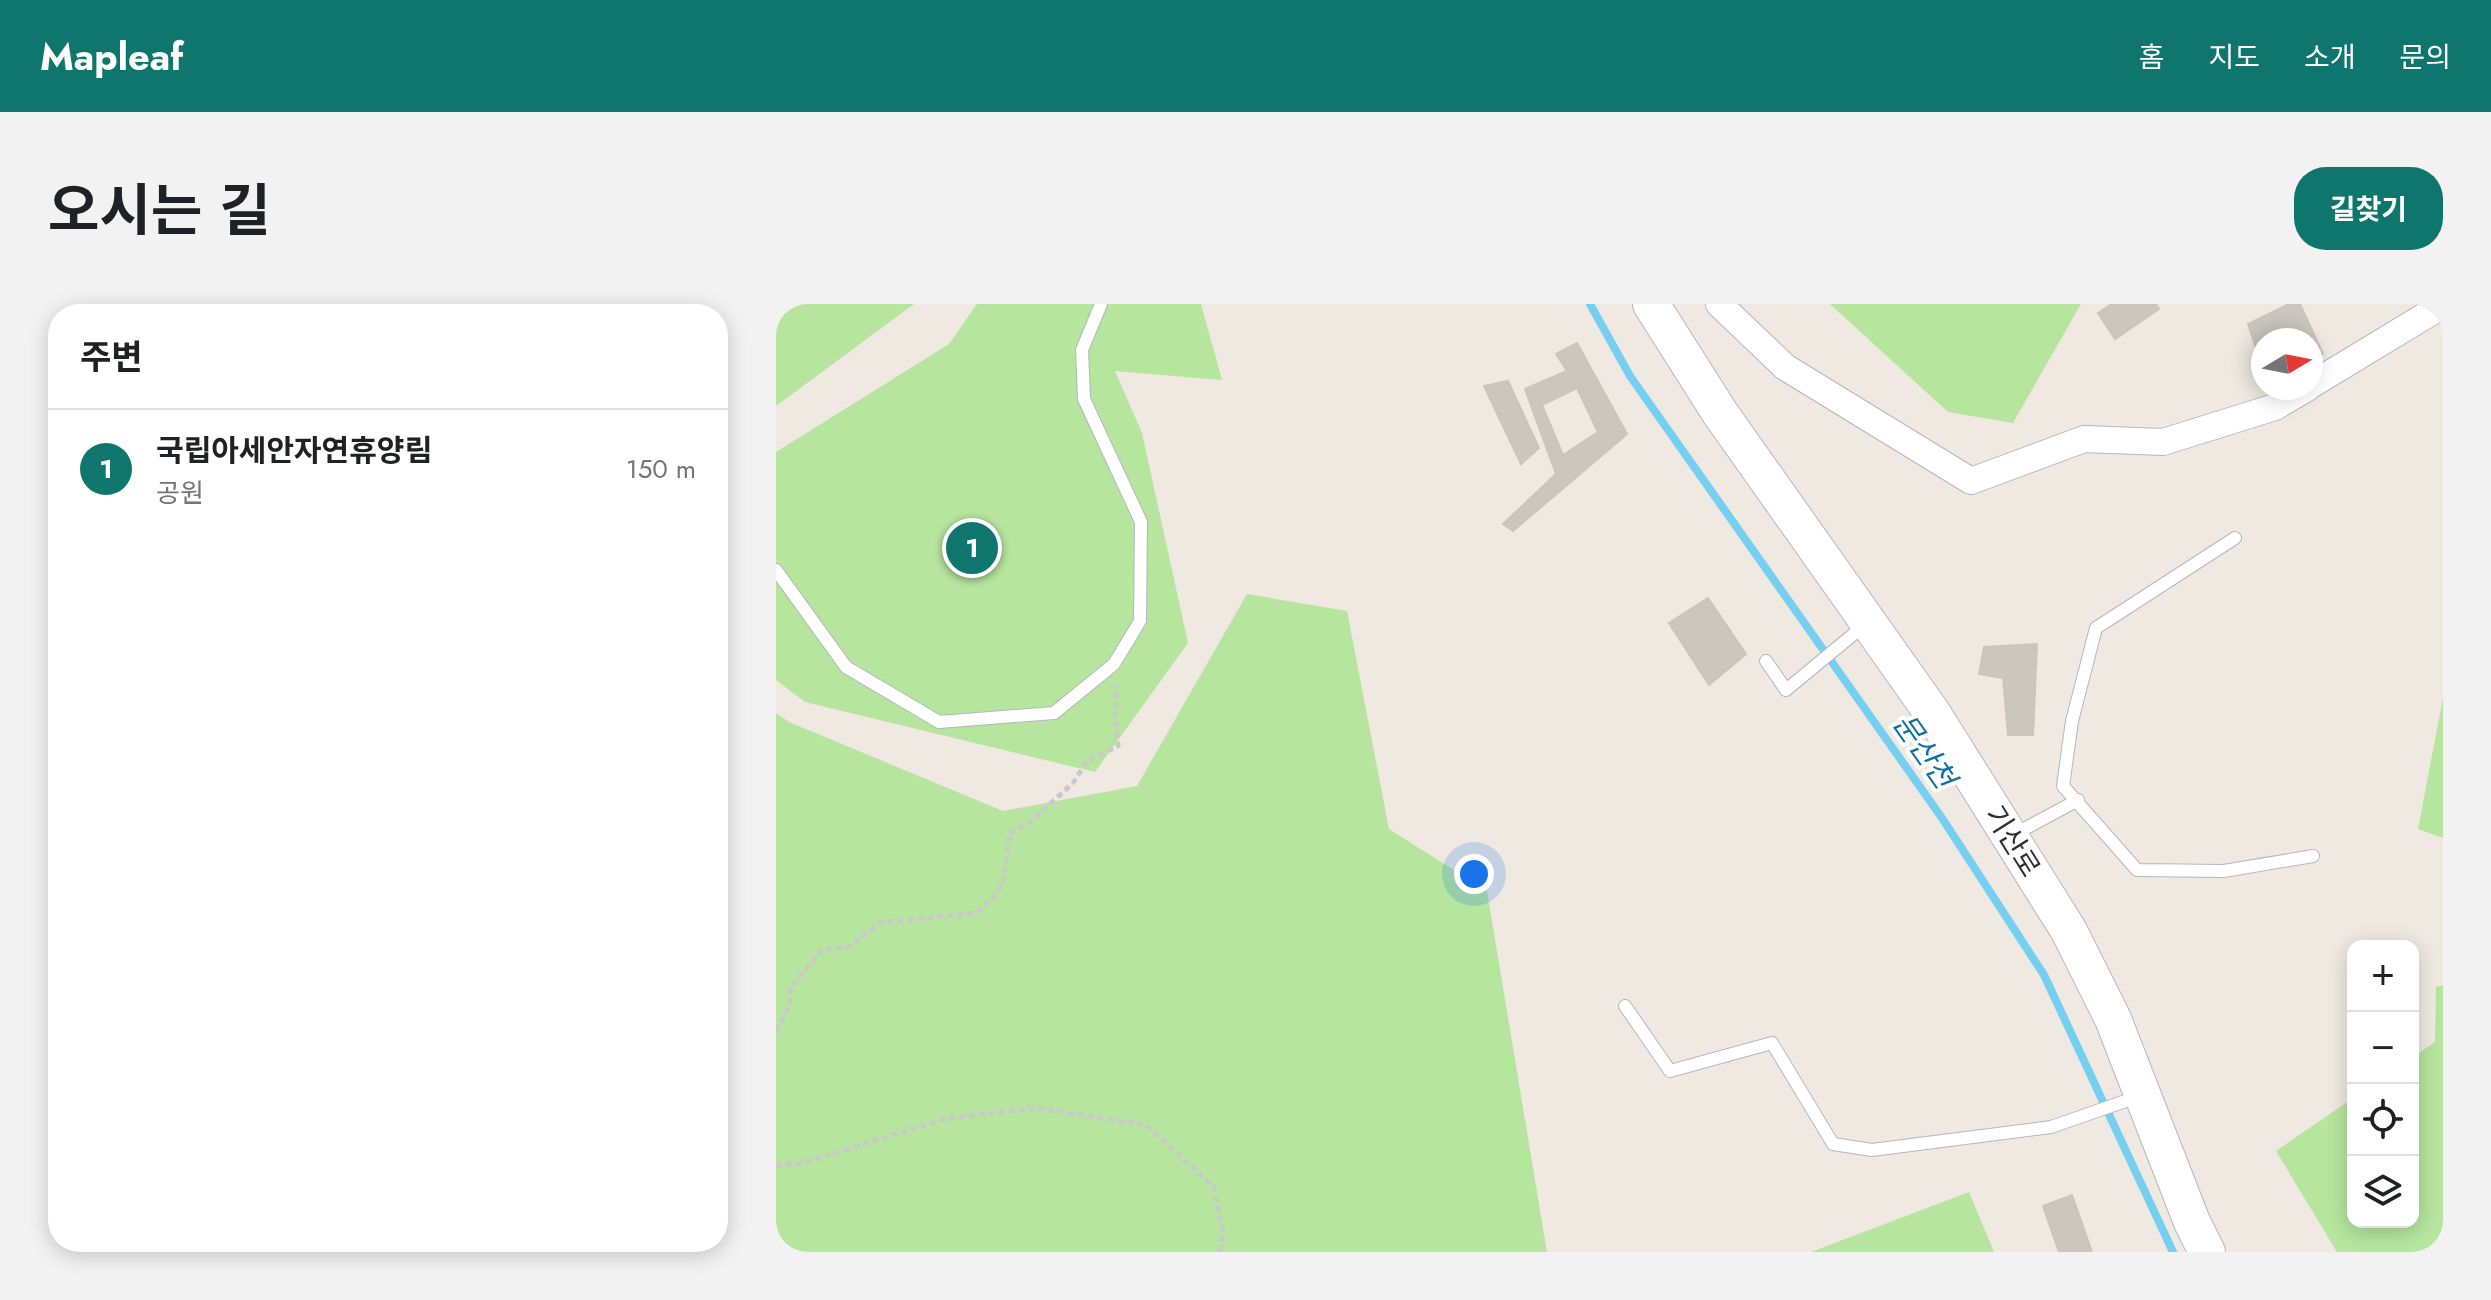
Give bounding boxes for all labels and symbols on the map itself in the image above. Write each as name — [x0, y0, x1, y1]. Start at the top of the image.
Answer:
north arrow — [2251, 328, 2323, 400]
pin: 1 — [946, 518, 998, 578]
water label: 문산천 — [1883, 704, 1968, 800]
street label: 기산로 — [1975, 798, 2050, 885]
your location — [1454, 854, 1494, 894]

